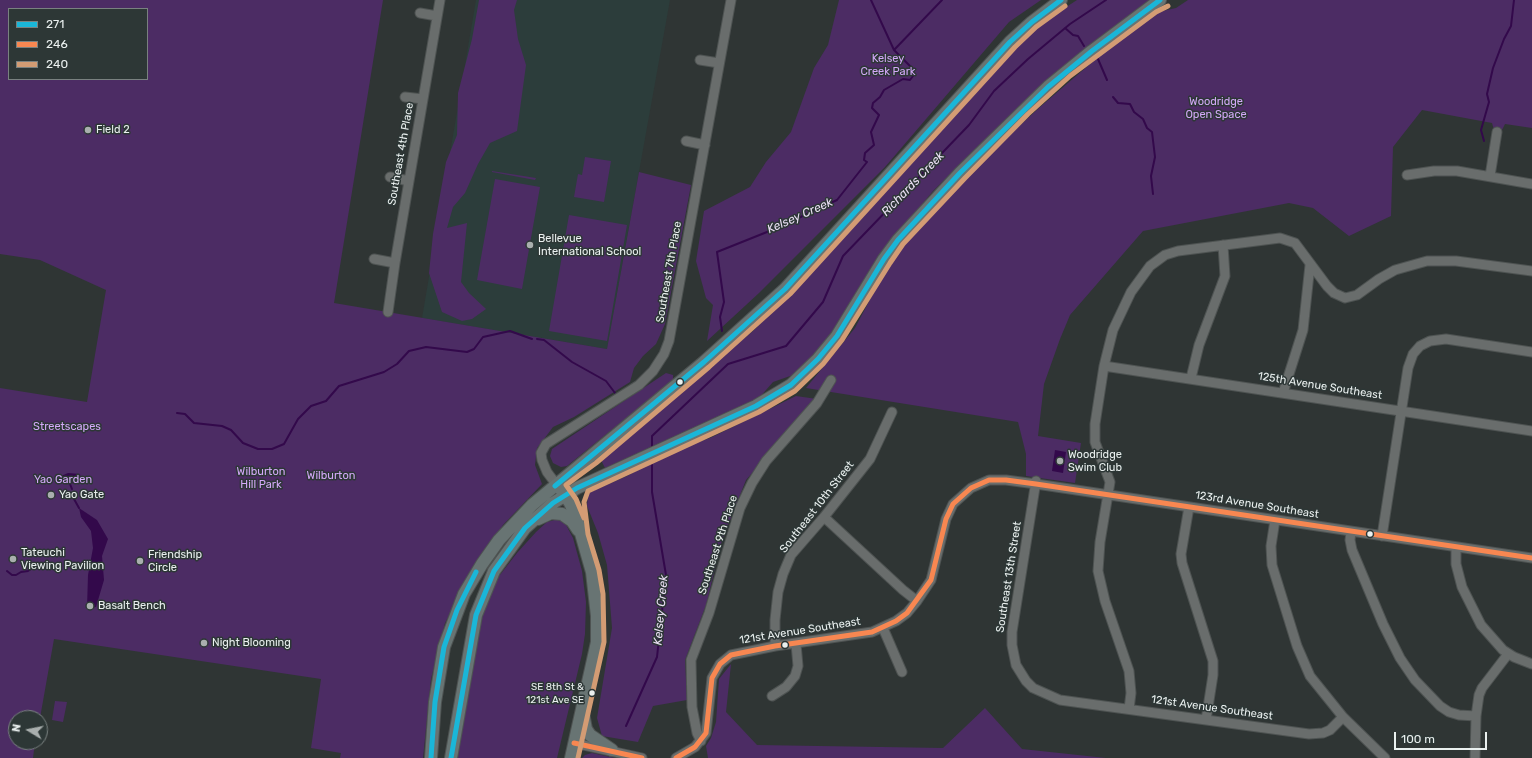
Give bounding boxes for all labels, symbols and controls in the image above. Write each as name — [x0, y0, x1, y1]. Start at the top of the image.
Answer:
legend — [8, 8, 148, 80]
text: 271 — [46, 17, 64, 31]
text: 246 — [46, 37, 68, 51]
park label: Kelsey Creek Park — [861, 52, 915, 78]
text: 240 — [46, 57, 68, 71]
park label: Woodridge Open Space — [1185, 95, 1247, 121]
street label: Southeast 4th Place — [385, 102, 417, 206]
place label: Field 2 — [96, 123, 130, 137]
marker: Field 2 — [83, 125, 93, 135]
water label: Richards Creek — [878, 149, 948, 219]
water label: Kelsey Creek — [765, 195, 835, 237]
street label: Southeast 7th Place — [654, 220, 684, 324]
place label: Bellevue International School — [538, 232, 641, 258]
marker: Bellevue International School — [525, 240, 535, 250]
street label: 125th Avenue Southeast — [1257, 370, 1383, 402]
unlabelled marker — [675, 377, 685, 387]
park label: Streetscapes — [33, 420, 101, 434]
place label: Woodridge Swim Club — [1068, 448, 1122, 474]
marker: Woodridge Swim Club — [1055, 456, 1065, 466]
street label: Southeast 10th Street — [777, 458, 857, 556]
park label: Wilburton Hill Park — [237, 465, 285, 491]
park label: Wilburton — [307, 469, 355, 483]
park label: Yao Garden — [34, 473, 92, 487]
place label: Yao Gate — [59, 488, 104, 502]
street label: 123rd Avenue Southeast — [1194, 489, 1320, 521]
marker: Yao Gate — [46, 490, 56, 500]
street label: Southeast 9th Place — [696, 494, 740, 596]
street label: Southeast 13th Street — [994, 520, 1024, 634]
unlabelled marker — [1365, 529, 1375, 539]
place label: Tateuchi Viewing Pavilion — [21, 546, 104, 572]
place label: Friendship Circle — [148, 548, 202, 574]
marker: Tateuchi Viewing Pavilion — [8, 554, 18, 564]
marker: Friendship Circle — [135, 556, 145, 566]
water label: Kelsey Creek — [651, 574, 671, 646]
place label: Basalt Bench — [98, 599, 166, 613]
marker: Basalt Bench — [85, 601, 95, 611]
street label: 121st Avenue Southeast — [738, 615, 862, 647]
place label: Night Blooming — [212, 636, 291, 650]
marker: Night Blooming — [199, 638, 209, 648]
unlabelled marker — [780, 640, 790, 650]
place label: SE 8th St & 121st Ave SE — [526, 681, 584, 704]
marker: SE 8th St & 121st Ave SE — [587, 688, 597, 698]
street label: 121st Avenue Southeast — [1150, 693, 1274, 723]
north arrow — [8, 710, 48, 750]
text: N — [10, 723, 24, 733]
scale bar — [1396, 724, 1489, 750]
text: 100 m — [1401, 732, 1435, 746]

